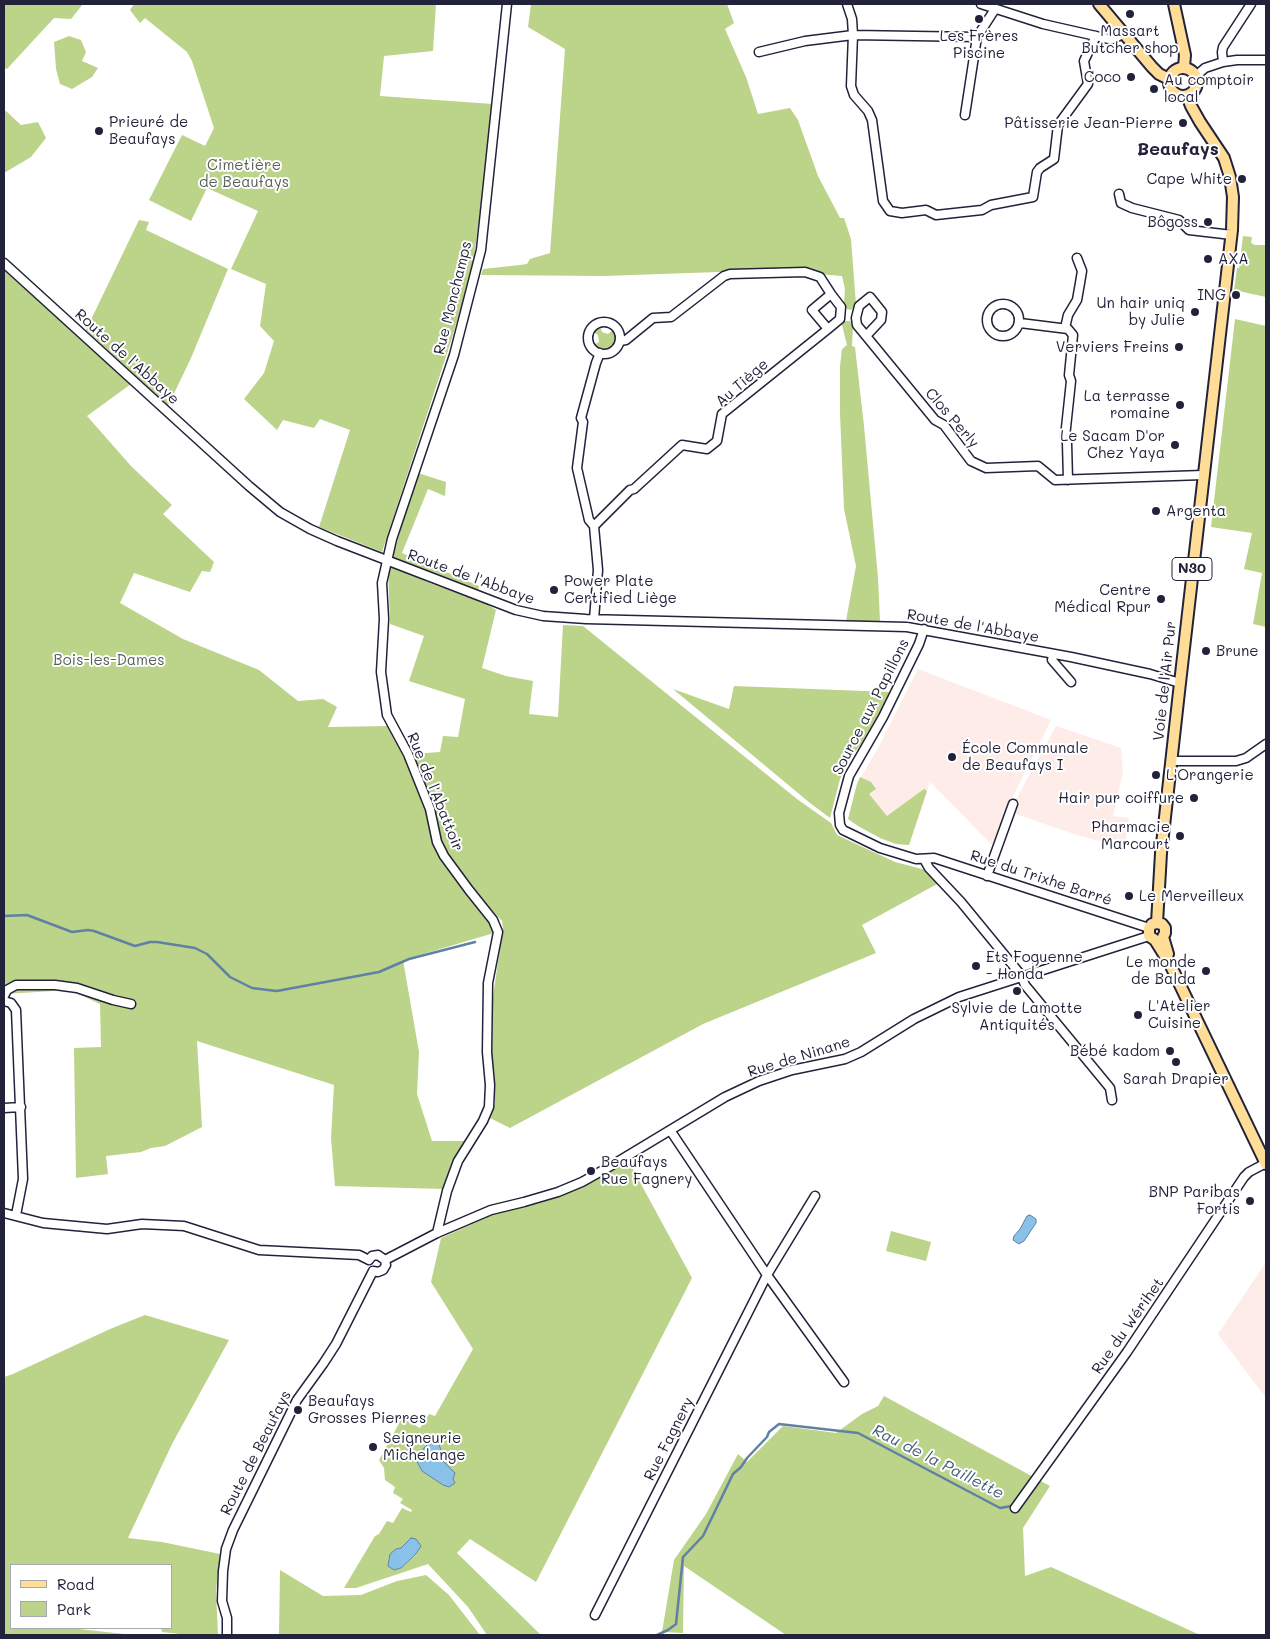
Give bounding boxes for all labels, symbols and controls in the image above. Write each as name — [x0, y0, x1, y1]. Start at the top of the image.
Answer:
marker: Massart Butcher shop — [1124, 8, 1136, 20]
marker: Les Frères Piscine — [973, 13, 985, 25]
place label: Massart Butcher shop — [1082, 22, 1178, 57]
place label: Les Frères Piscine — [940, 27, 1018, 62]
place label: Coco — [1084, 68, 1121, 86]
marker: Coco — [1125, 71, 1137, 83]
place label: Au comptoir local — [1164, 71, 1254, 106]
marker: Au comptoir local — [1148, 83, 1160, 95]
place label: Prieuré de Beaufays — [109, 113, 188, 148]
place label: Pâtisserie Jean-Pierre — [1004, 114, 1173, 132]
marker: Pâtisserie Jean-Pierre — [1177, 117, 1189, 129]
marker: Prieuré de Beaufays — [93, 125, 105, 137]
district label: Beaufays — [1137, 138, 1219, 160]
park label: Cimetière de Beaufays — [199, 156, 289, 191]
place label: Cape White — [1147, 170, 1232, 188]
marker: Cape White — [1236, 173, 1248, 185]
place label: Bôgoss — [1148, 213, 1198, 231]
marker: Bôgoss — [1202, 216, 1214, 228]
street label: Rue Monchamps — [430, 239, 476, 357]
place label: AXA — [1218, 250, 1249, 268]
marker: AXA — [1202, 253, 1214, 265]
place label: ING — [1197, 286, 1226, 304]
marker: ING — [1230, 289, 1242, 301]
place label: Un hair uniq by Julie — [1096, 294, 1185, 329]
street label: Route de l'Abbaye — [71, 305, 183, 409]
marker: Un hair uniq by Julie — [1189, 306, 1201, 318]
place label: Verviers Freins — [1056, 338, 1169, 356]
marker: Verviers Freins — [1173, 341, 1185, 353]
street label: Au Tiège — [712, 355, 772, 411]
street label: Clos Perly — [921, 385, 983, 451]
place label: La terrasse romaine — [1084, 387, 1170, 422]
marker: La terrasse romaine — [1174, 399, 1186, 411]
place label: Le Sacam D'or Chez Yaya — [1060, 427, 1165, 462]
marker: Le Sacam D'or Chez Yaya — [1169, 439, 1181, 451]
place label: Argenta — [1166, 502, 1226, 520]
marker: Argenta — [1150, 505, 1162, 517]
street label: Route de l'Abbaye — [405, 546, 537, 608]
road number: N30 — [1172, 558, 1212, 580]
place label: Power Plate Certified Liège — [564, 572, 677, 607]
place label: Centre Médical Rpur — [1054, 581, 1151, 616]
marker: Power Plate Certified Liège — [548, 584, 560, 596]
marker: Centre Médical Rpur — [1155, 593, 1167, 605]
street label: Route de l'Abbaye — [905, 606, 1041, 646]
street label: Voie de l'Air Pur — [1150, 620, 1180, 742]
street label: Source aux Papillons — [829, 636, 913, 778]
place label: Brune — [1216, 642, 1259, 660]
marker: Brune — [1200, 645, 1212, 657]
park label: Bois-les-Dames — [53, 651, 165, 669]
street label: Rue de l'Abattoir — [403, 730, 467, 854]
place label: École Communale de Beaufays I — [962, 739, 1089, 774]
marker: École Communale de Beaufays I — [946, 751, 958, 763]
place label: L'Orangerie — [1166, 766, 1254, 784]
marker: L'Orangerie — [1150, 769, 1162, 781]
place label: Hair pur coiffure — [1058, 789, 1184, 807]
marker: Hair pur coiffure — [1188, 792, 1200, 804]
place label: Pharmacie Marcourt — [1092, 818, 1170, 853]
marker: Pharmacie Marcourt — [1174, 830, 1186, 842]
street label: Rue du Trixhe Barré — [968, 847, 1114, 909]
place label: Le Merveilleux — [1139, 887, 1244, 905]
marker: Le Merveilleux — [1123, 890, 1135, 902]
place label: Ets Foguenne - Honda — [986, 948, 1083, 983]
place label: Le monde de Balda — [1126, 953, 1196, 988]
marker: Ets Foguenne - Honda — [970, 960, 982, 972]
marker: Le monde de Balda — [1200, 965, 1212, 977]
marker: Sylvie de Lamotte Antiquités — [1011, 985, 1023, 997]
place label: L'Atelier Cuisine — [1148, 997, 1211, 1032]
place label: Sylvie de Lamotte Antiquités — [952, 999, 1082, 1034]
marker: L'Atelier Cuisine — [1132, 1009, 1144, 1021]
street label: Rue de Ninane — [745, 1033, 853, 1081]
place label: Bébé kadom — [1070, 1042, 1160, 1060]
marker: Bébé kadom — [1164, 1045, 1176, 1057]
marker: Sarah Drapier — [1170, 1056, 1182, 1068]
place label: Sarah Drapier — [1123, 1070, 1229, 1088]
place label: Beaufays Rue Fagnery — [601, 1153, 692, 1188]
marker: Beaufays Rue Fagnery — [585, 1165, 597, 1177]
place label: BNP Paribas Fortis — [1149, 1183, 1240, 1218]
marker: BNP Paribas Fortis — [1244, 1195, 1256, 1207]
street label: Rue du Wérihet — [1088, 1274, 1168, 1378]
street label: Route de Beaufays — [217, 1388, 295, 1518]
place label: Beaufays Grosses Pierres — [308, 1392, 426, 1427]
street label: Rue Fagnery — [640, 1394, 698, 1484]
marker: Beaufays Grosses Pierres — [292, 1404, 304, 1416]
water label: Rau de la Paillette — [869, 1421, 1007, 1503]
place label: Seigneurie Michelange — [383, 1429, 466, 1464]
marker: Seigneurie Michelange — [367, 1441, 379, 1453]
legend — [10, 1564, 172, 1629]
text: Road — [57, 1574, 94, 1594]
text: Park — [57, 1599, 91, 1619]

